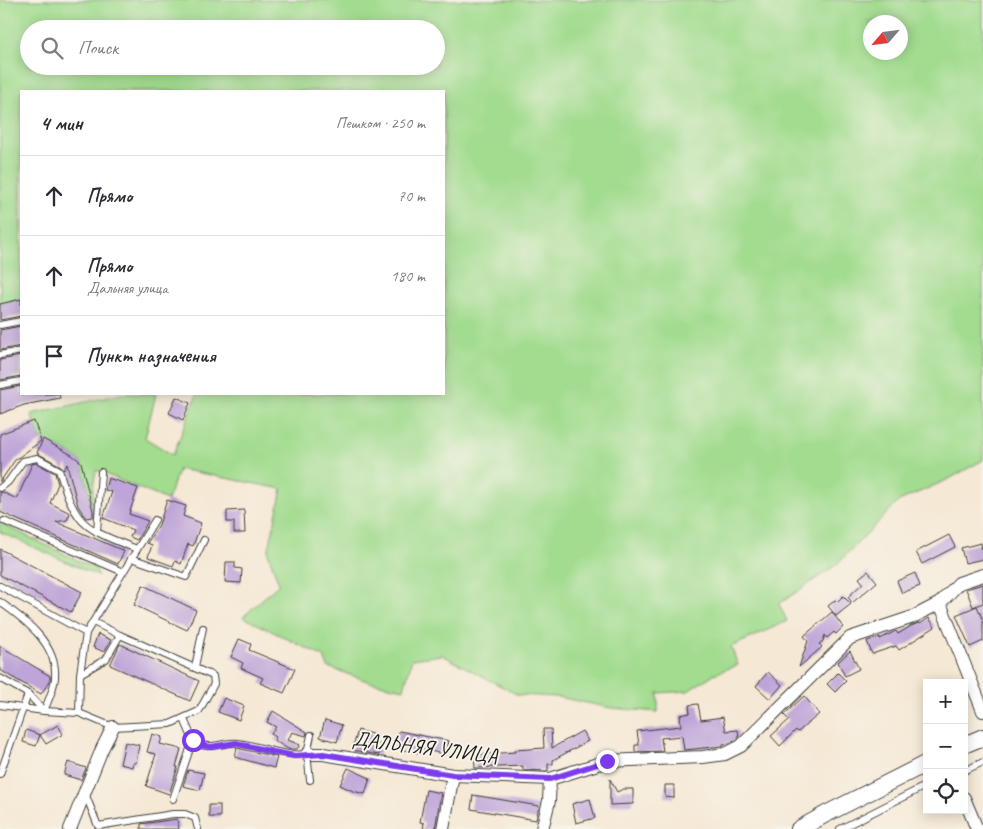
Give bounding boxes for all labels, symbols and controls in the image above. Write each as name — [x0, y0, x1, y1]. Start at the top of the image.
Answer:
north arrow — [863, 15, 908, 60]
search box — [20, 20, 445, 75]
icon: search — [38, 34, 66, 62]
text: Поиск — [78, 36, 118, 60]
text: 4 мин — [40, 110, 83, 136]
text: Пешком · 250 m — [336, 113, 425, 133]
icon: ahead — [40, 182, 68, 210]
text: Прямо — [87, 184, 132, 208]
text: 70 m — [398, 186, 425, 206]
text: Прямо — [87, 254, 132, 278]
icon: ahead — [40, 262, 68, 290]
text: 180 m — [391, 266, 425, 286]
text: Дальняя улица — [87, 278, 168, 298]
icon: arrive — [40, 342, 68, 370]
text: Пункт назначения — [87, 344, 216, 368]
map controls — [923, 679, 968, 814]
button: + — [923, 679, 968, 724]
button: − — [923, 724, 968, 769]
street label: ДАЛЬНЯЯ УЛИЦА — [351, 725, 499, 769]
route start — [182, 729, 205, 752]
route end — [596, 750, 619, 773]
button: locate — [923, 769, 968, 814]

